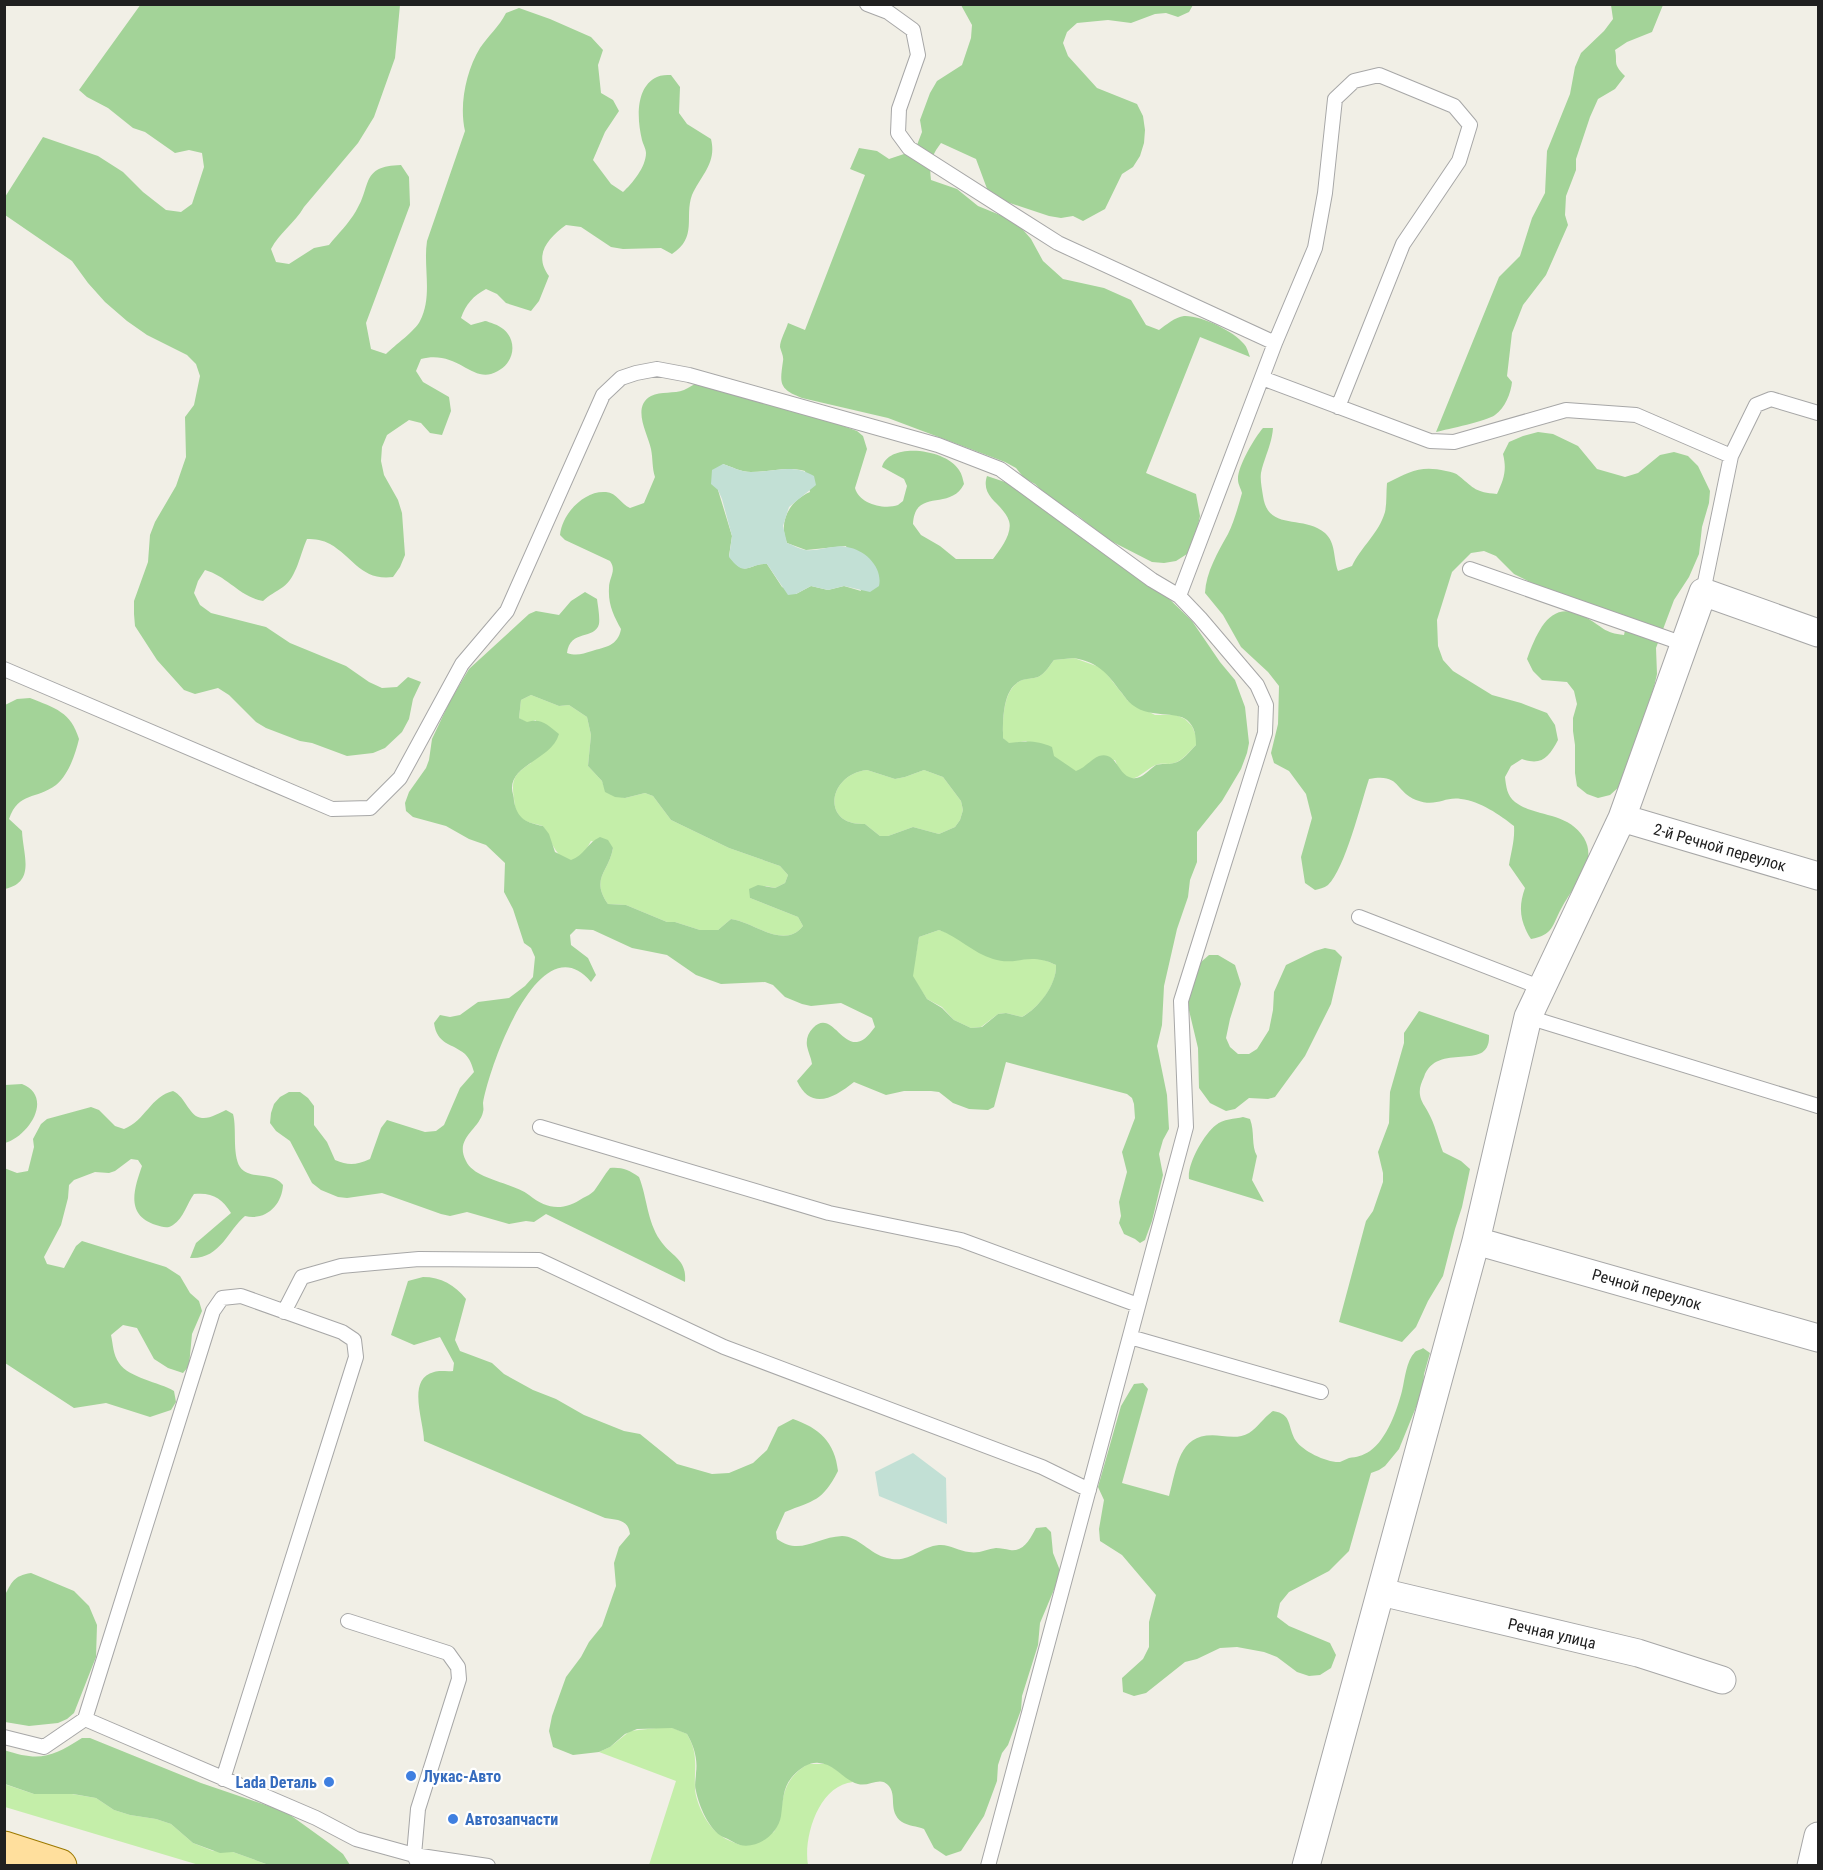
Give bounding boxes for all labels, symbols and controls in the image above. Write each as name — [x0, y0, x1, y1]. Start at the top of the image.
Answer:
street label: 2-й Речной переулок — [1651, 819, 1789, 876]
street label: Речной переулок — [1590, 1265, 1704, 1314]
street label: Речная улица — [1506, 1614, 1598, 1653]
place label: Лукас-Авто — [423, 1767, 501, 1786]
marker: Лукас-Авто — [404, 1769, 418, 1783]
place label: Lada Dеталь — [235, 1773, 317, 1792]
marker: Lada Dеталь — [322, 1775, 336, 1789]
place label: Автозапчасти — [465, 1810, 558, 1829]
marker: Автозапчасти — [446, 1812, 460, 1826]

